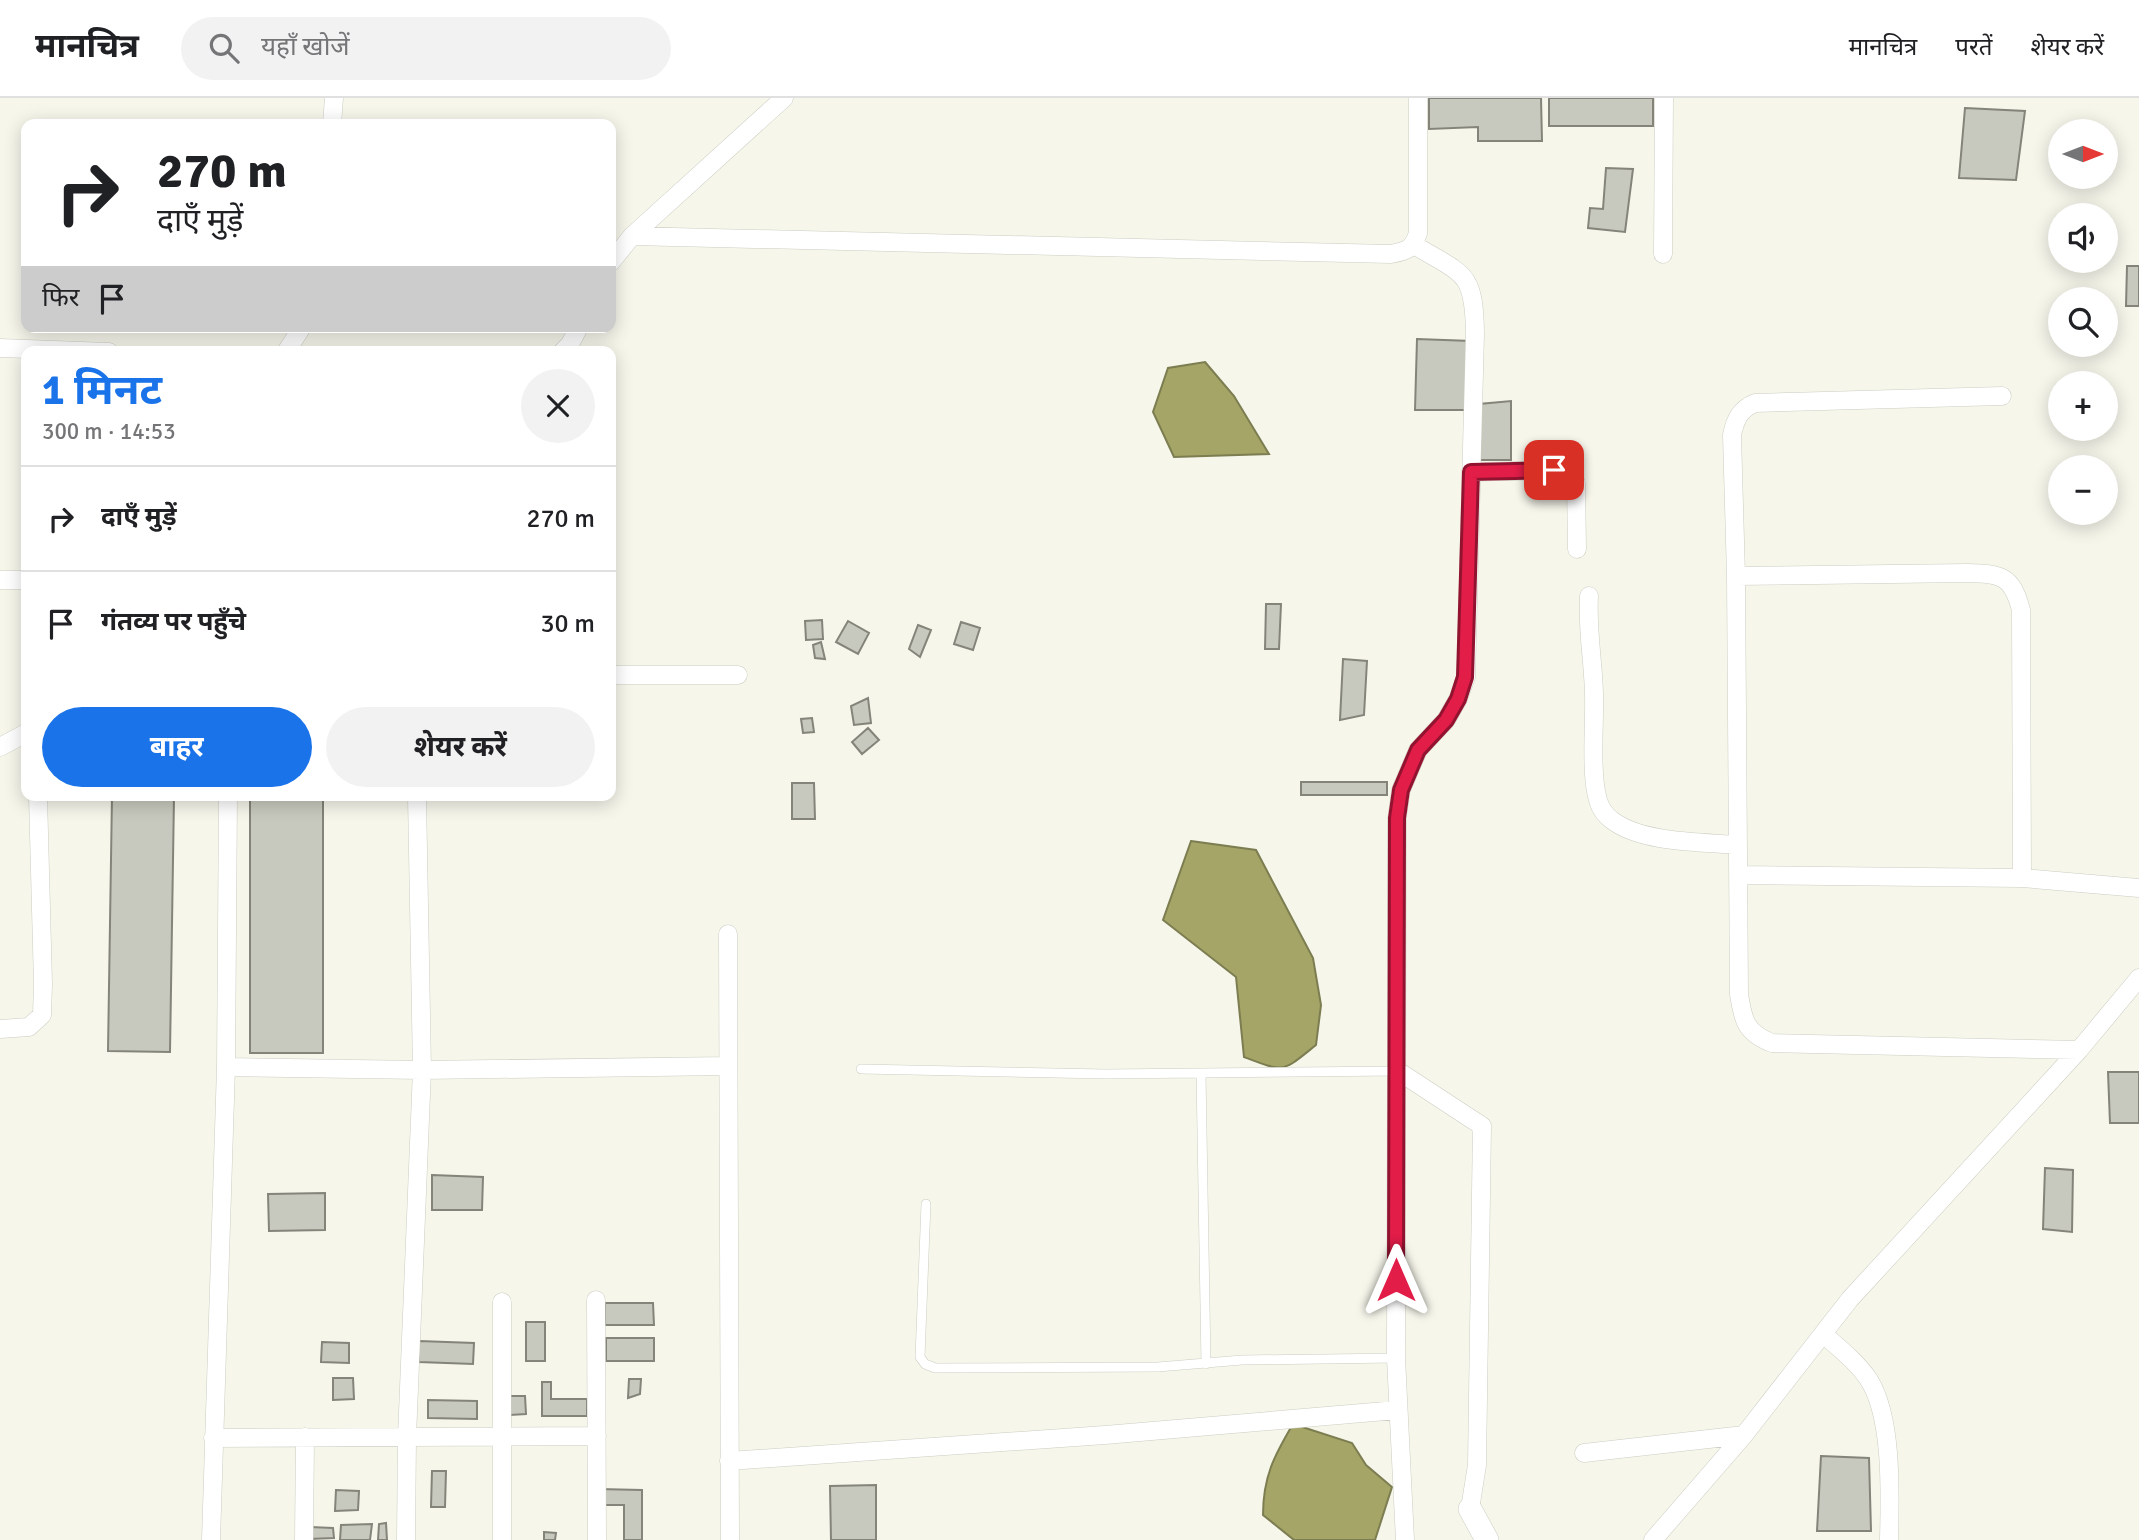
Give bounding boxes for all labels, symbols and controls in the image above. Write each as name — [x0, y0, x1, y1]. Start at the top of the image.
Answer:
search box — [181, 17, 671, 80]
text: मानचित्र — [35, 26, 139, 67]
icon: search — [205, 29, 243, 67]
text: यहाँ खोजें — [261, 31, 350, 63]
text: मानचित्र — [1849, 32, 1917, 62]
text: परतें — [1955, 32, 1992, 62]
text: शेयर करें — [2030, 32, 2104, 62]
north arrow — [2048, 119, 2118, 189]
map controls — [2048, 119, 2118, 525]
text: 270 m — [157, 141, 287, 201]
icon: right — [42, 147, 133, 238]
text: दाएँ मुड़ें — [157, 201, 243, 240]
button: sound — [2048, 203, 2118, 273]
icon: arrive — [93, 280, 131, 318]
text: फिर — [42, 282, 79, 314]
button: search — [2048, 287, 2118, 357]
text: 1 मिनट — [42, 365, 162, 416]
button: close — [521, 369, 595, 443]
button: + — [2048, 371, 2118, 441]
text: 300 m · 14:53 — [42, 417, 176, 446]
pin — [1524, 440, 1584, 500]
icon: arrive — [1535, 451, 1573, 489]
button: − — [2048, 455, 2118, 525]
icon: right — [42, 500, 80, 538]
text: दाएँ मुड़ें — [101, 501, 177, 533]
text: 270 m — [526, 503, 595, 535]
icon: arrive — [42, 605, 80, 643]
text: गंतव्य पर पहुँचे — [101, 606, 246, 638]
text: 30 m — [540, 608, 595, 640]
button: बाहर — [42, 707, 312, 787]
button: शेयर करें — [326, 707, 595, 787]
position arrow — [1359, 1243, 1433, 1317]

